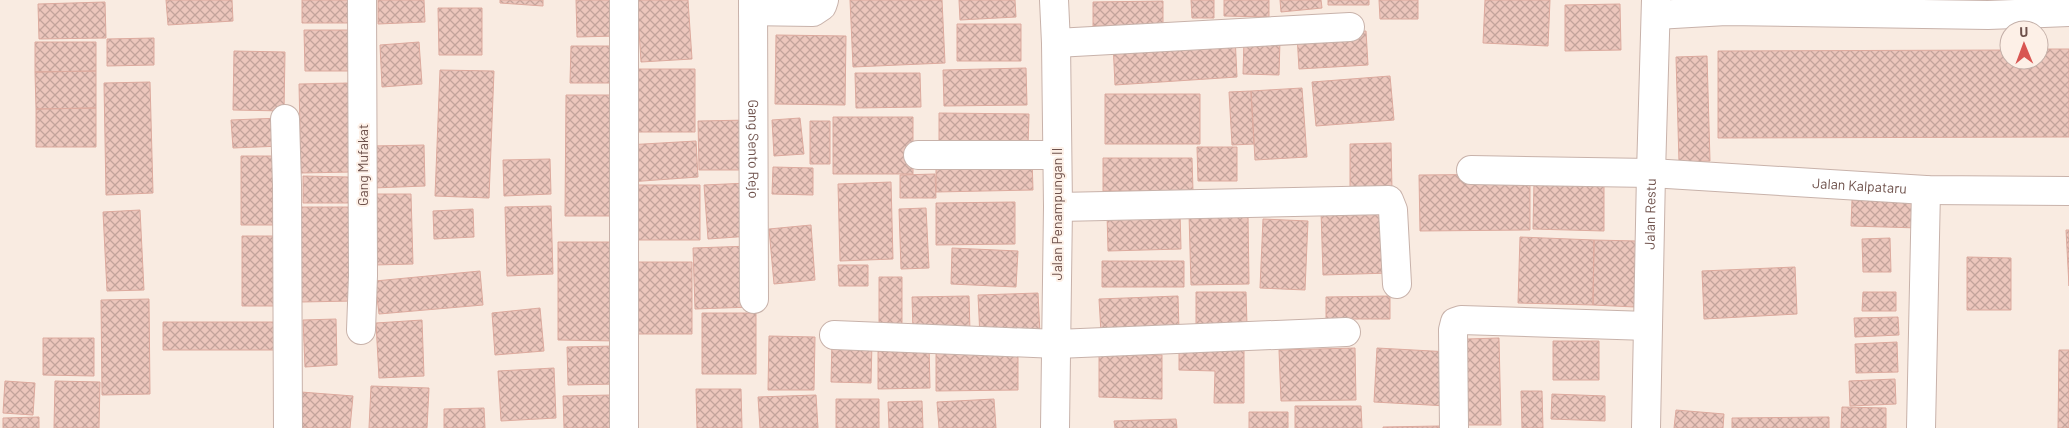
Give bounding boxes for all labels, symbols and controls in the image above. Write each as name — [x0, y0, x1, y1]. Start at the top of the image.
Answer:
north arrow — [1999, 20, 2049, 70]
text: U — [2019, 23, 2029, 40]
street label: Gang Sento Rejo — [745, 99, 763, 199]
street label: Gang Mufakat — [354, 124, 371, 206]
street label: Jalan Penampungan II — [1048, 148, 1065, 280]
street label: Jalan Kalpataru — [1812, 174, 1907, 197]
street label: Jalan Restu — [1640, 178, 1659, 250]

